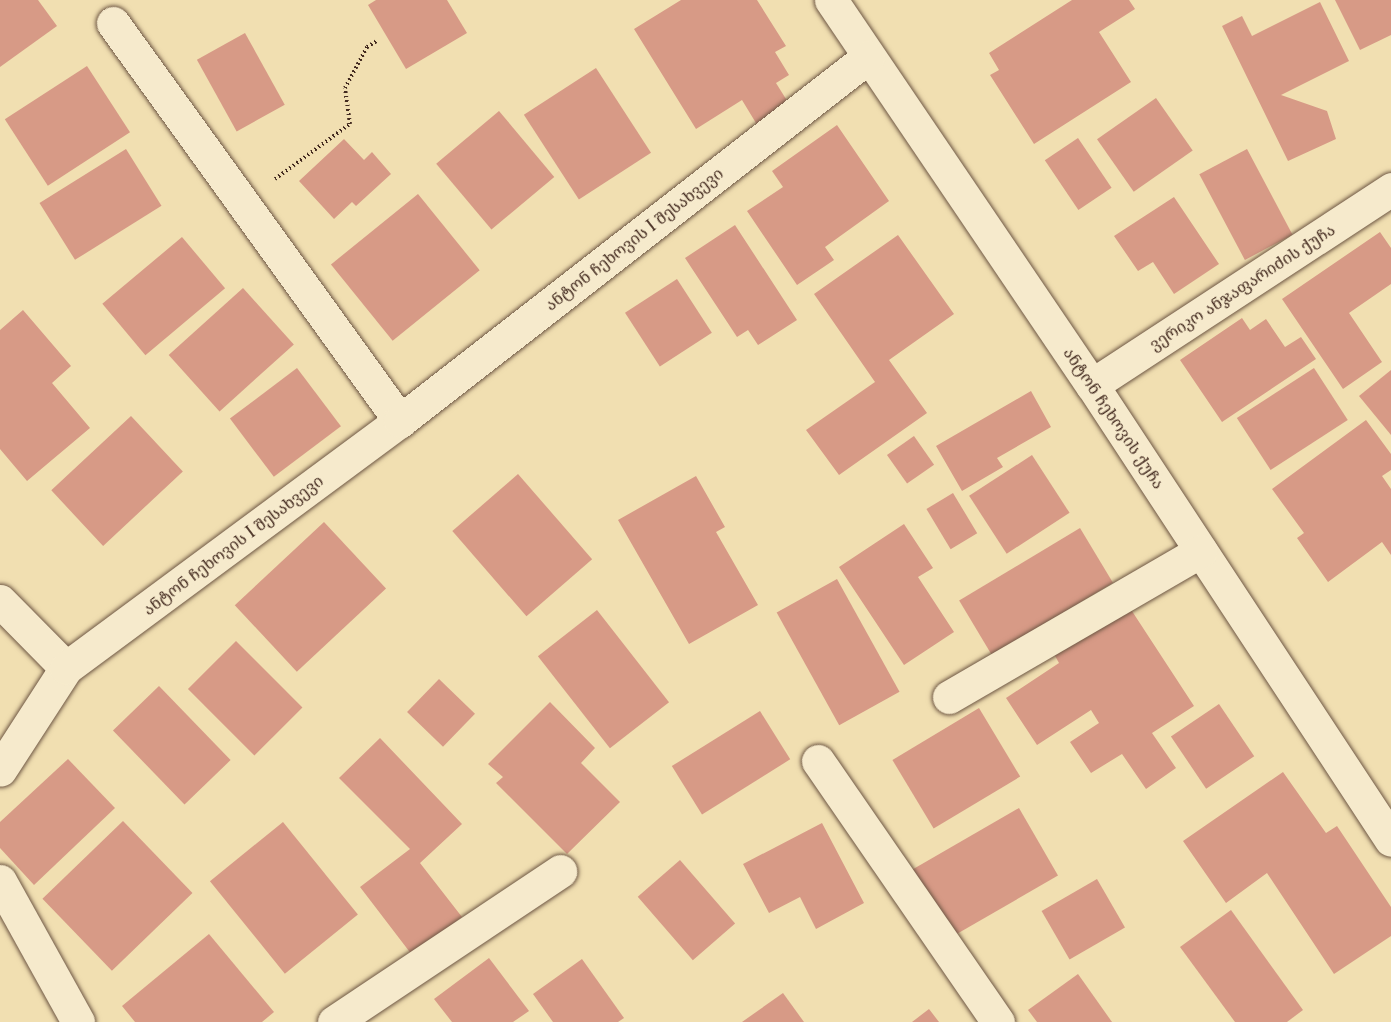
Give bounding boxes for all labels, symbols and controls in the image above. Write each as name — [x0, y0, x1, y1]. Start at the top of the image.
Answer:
street label: ანტონ ჩეხოვის I შესახვევი — [541, 164, 727, 314]
street label: ვერიკო ანჯაფარიძის ქუჩა — [1146, 220, 1338, 354]
street label: ანტონ ჩეხოვის ქუჩა — [1060, 344, 1168, 492]
street label: ანტონ ჩეხოვის I შესახვევი — [139, 471, 327, 619]

